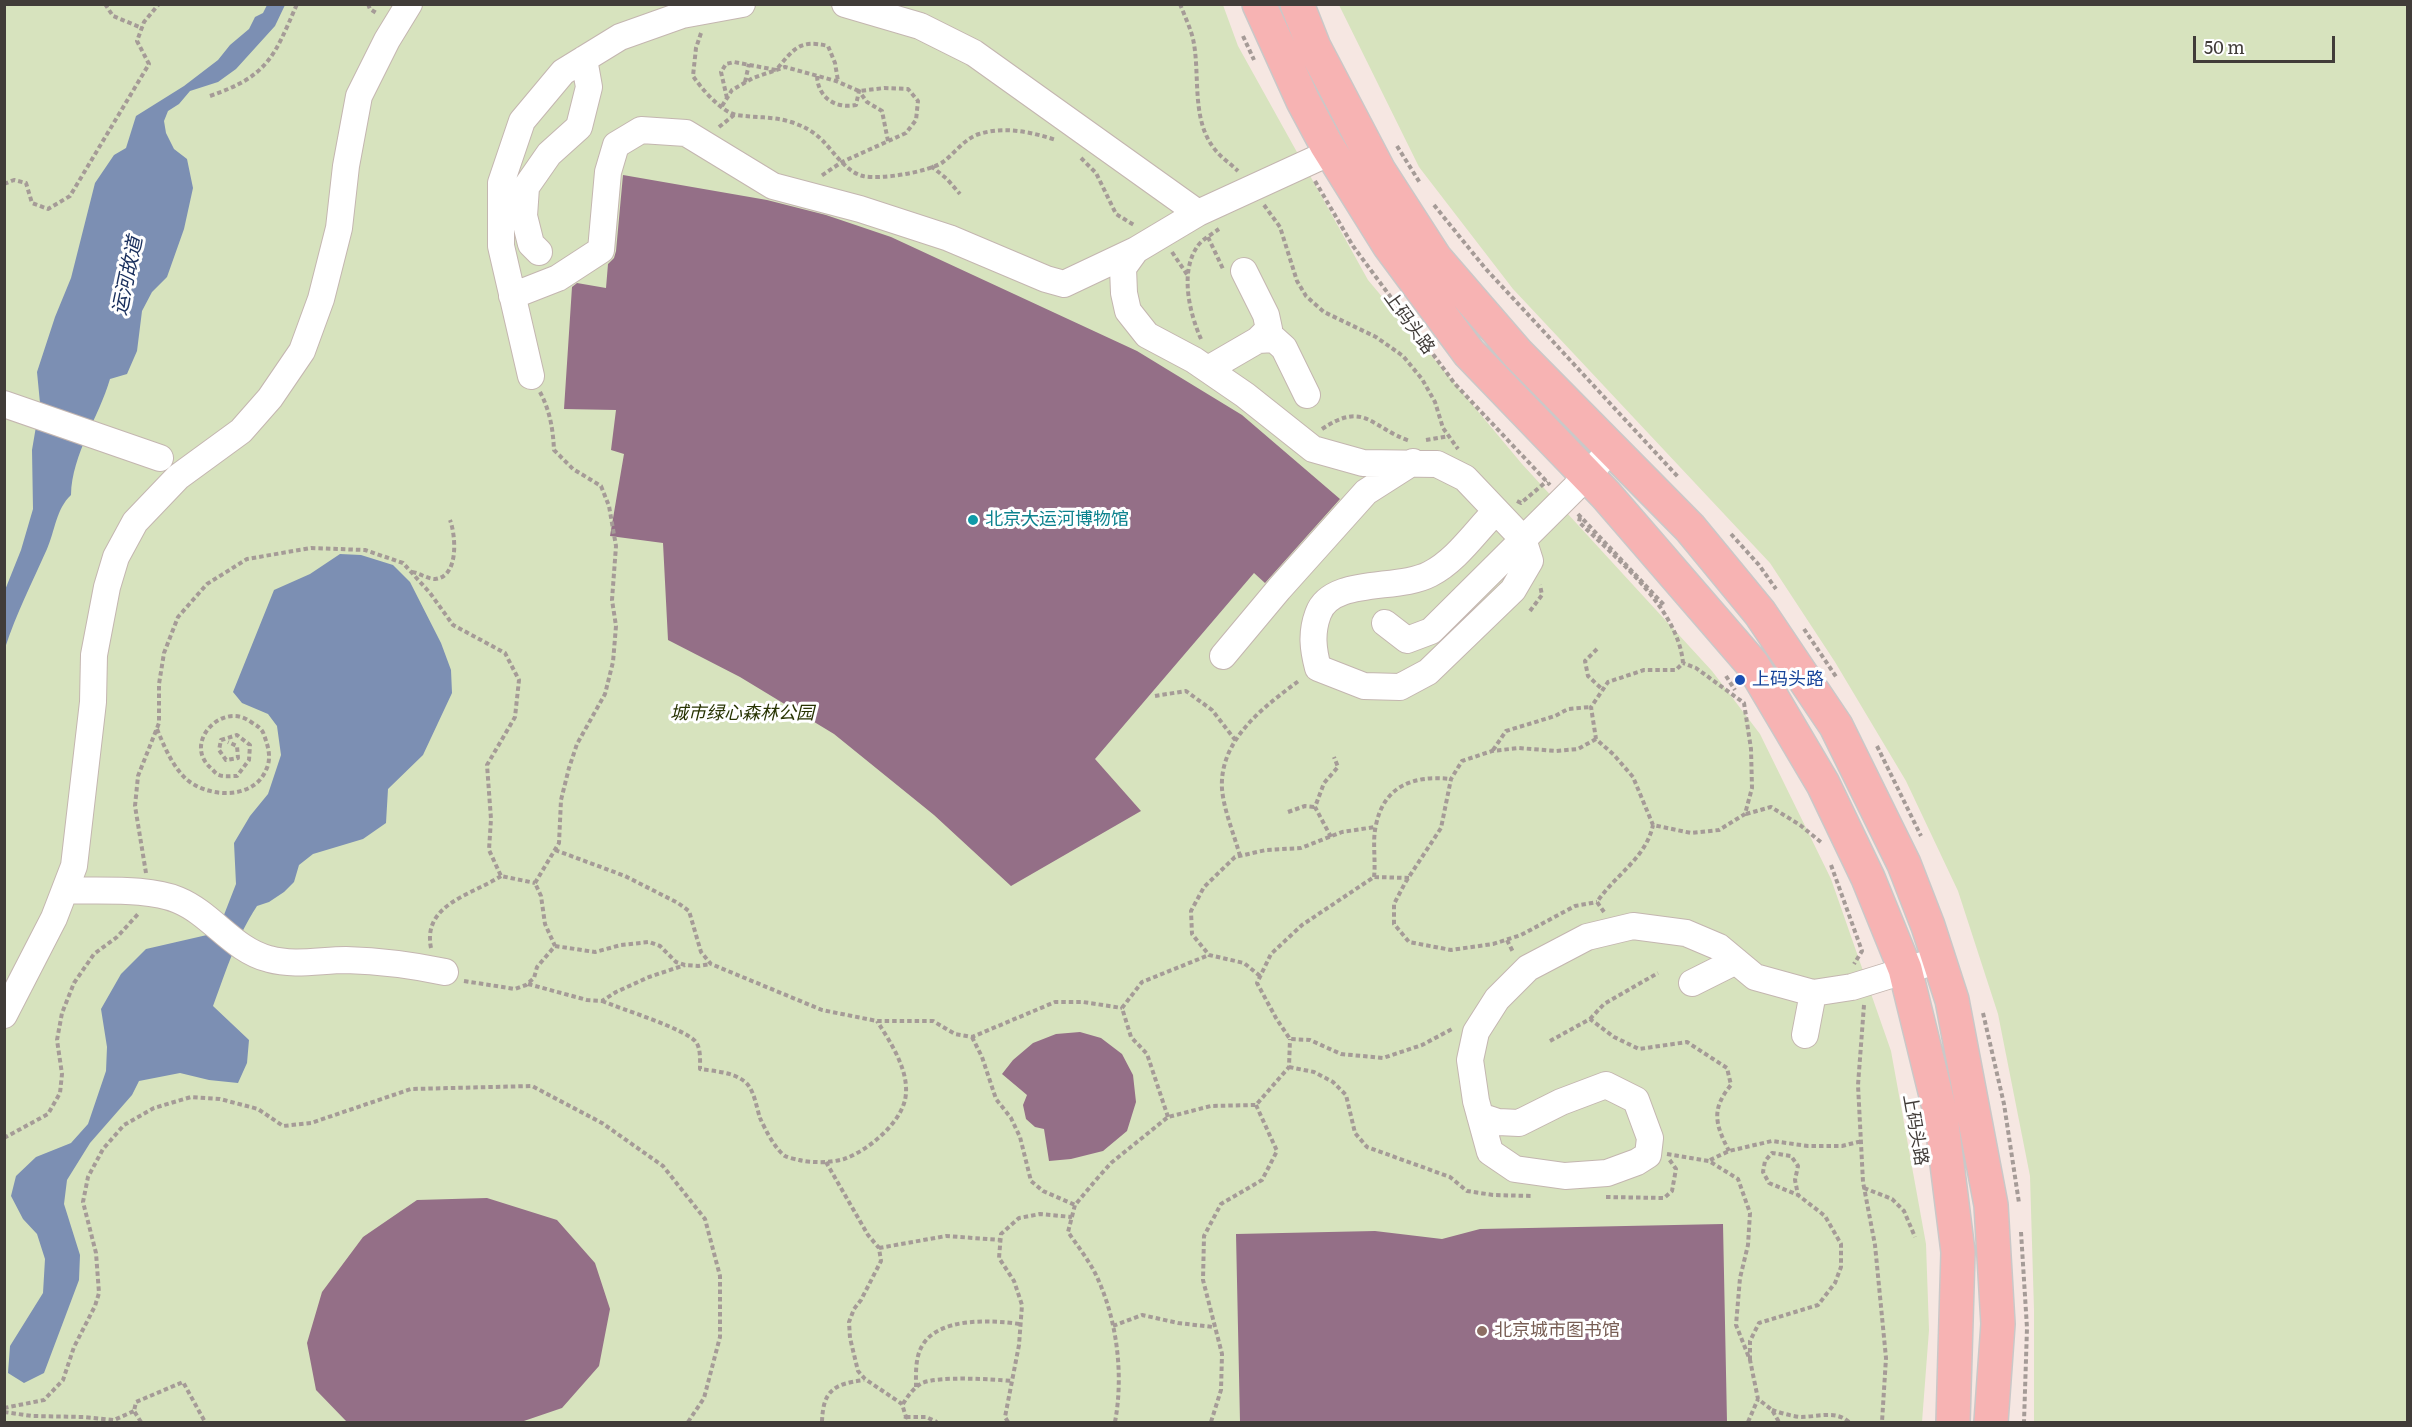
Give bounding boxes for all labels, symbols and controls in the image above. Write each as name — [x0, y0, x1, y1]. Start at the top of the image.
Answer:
scale bar — [2196, 24, 2338, 62]
text: 50 m — [2204, 33, 2245, 60]
water label: 运河故道 — [108, 234, 148, 318]
street label: 上码头路 — [1379, 288, 1439, 358]
place label: 北京大运河博物馆 — [985, 509, 1129, 531]
marker: 北京大运河博物馆 — [966, 513, 980, 527]
place label: 上码头路 — [1752, 669, 1824, 691]
marker: 上码头路 — [1733, 673, 1747, 687]
park label: 城市绿心森林公园 — [670, 703, 814, 725]
street label: 上码头路 — [1898, 1093, 1932, 1167]
place label: 北京城市图书馆 — [1494, 1320, 1620, 1342]
marker: 北京城市图书馆 — [1475, 1324, 1489, 1338]

